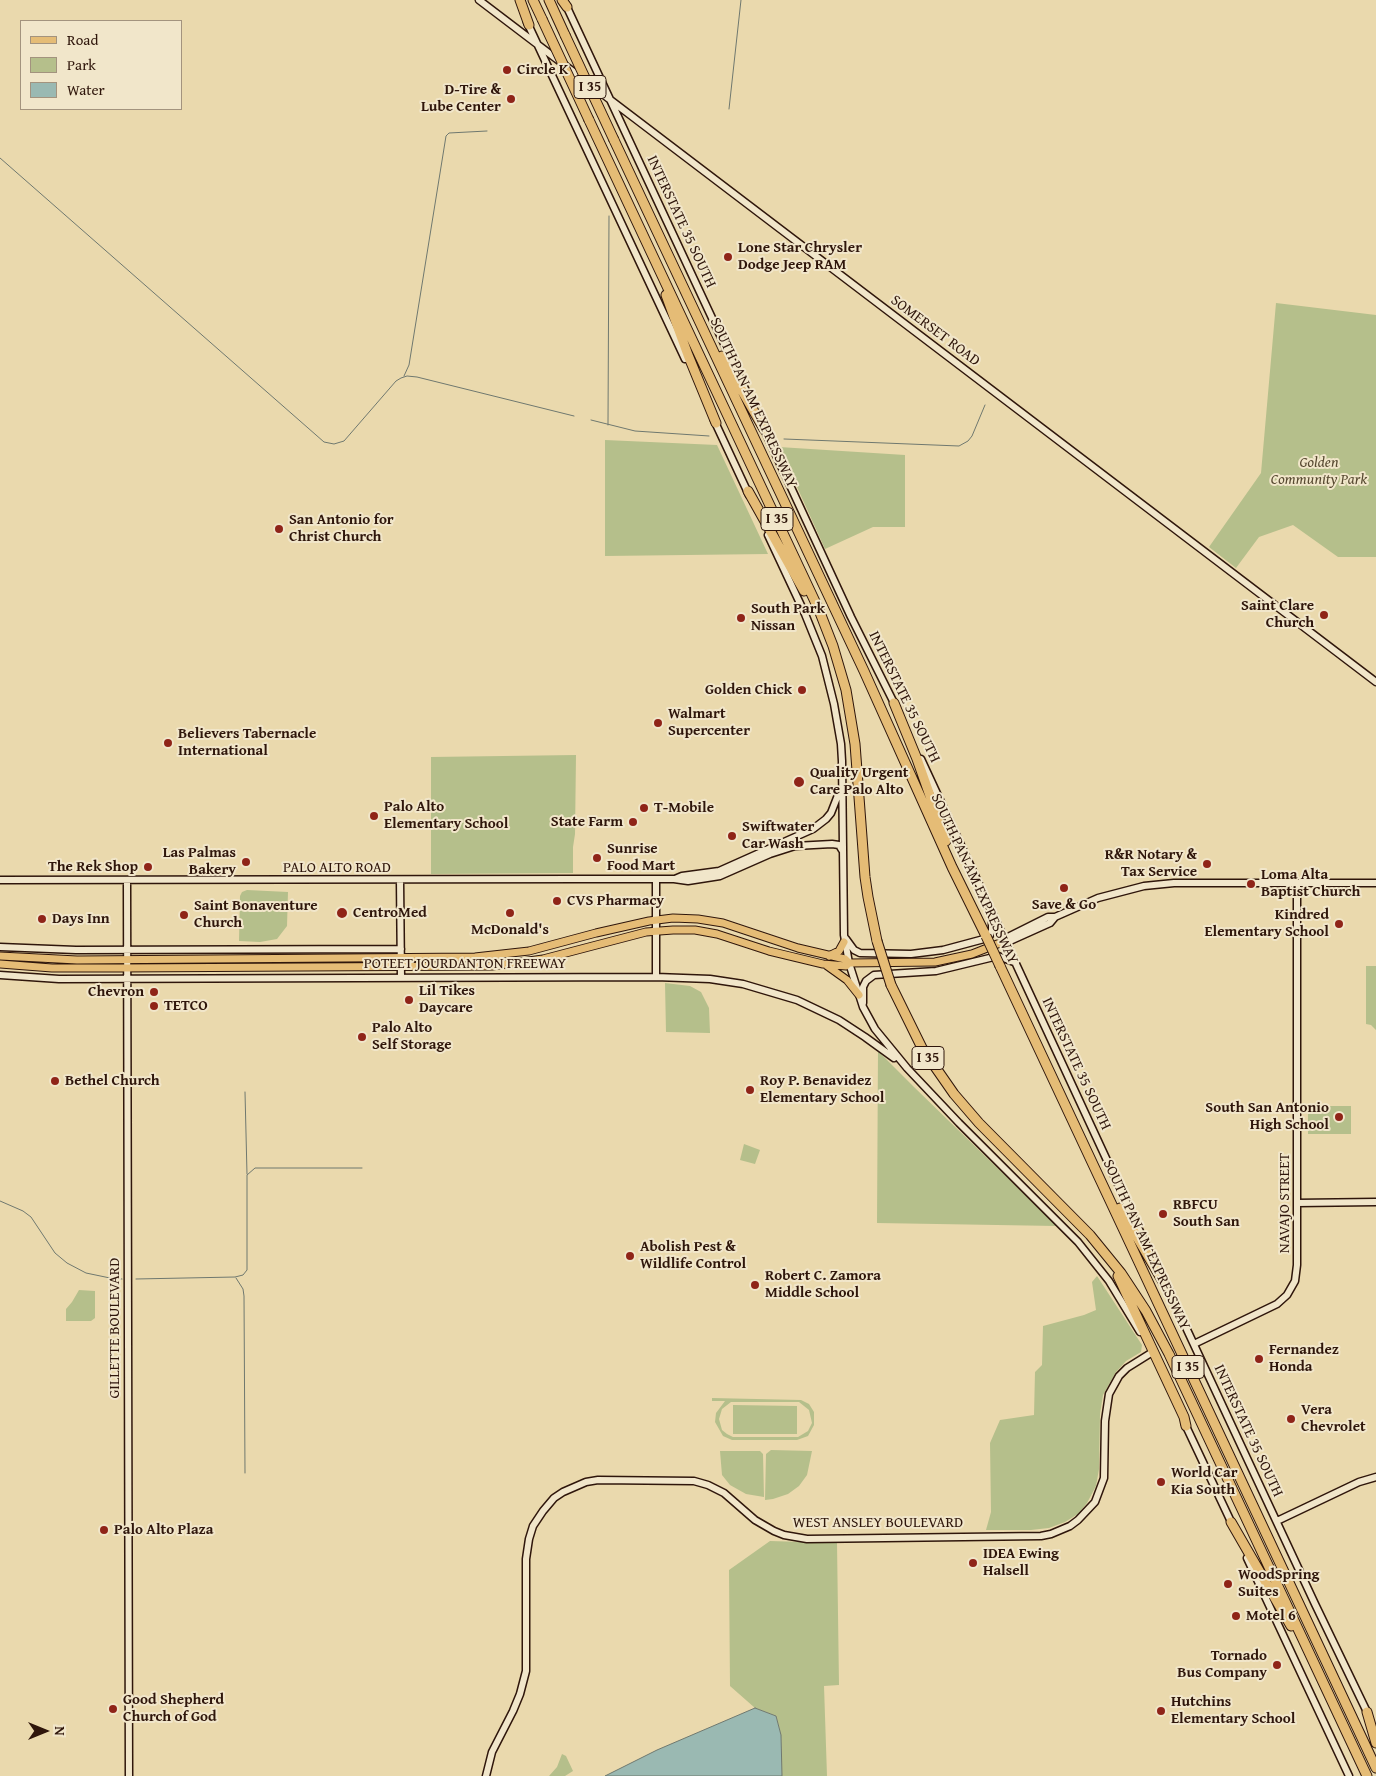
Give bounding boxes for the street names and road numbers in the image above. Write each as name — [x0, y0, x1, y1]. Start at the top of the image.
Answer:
road number: I 35 — [574, 75, 606, 98]
street label: INTERSTATE 35 SOUTH — [642, 153, 720, 291]
street label: SOMERSET ROAD — [887, 292, 983, 370]
street label: SOUTH PAN AM EXPRESSWAY — [705, 315, 801, 491]
road number: I 35 — [761, 508, 793, 530]
street label: INTERSTATE 35 SOUTH — [864, 628, 944, 766]
street label: SOUTH PAN AM EXPRESSWAY — [926, 791, 1022, 967]
street label: PALO ALTO ROAD — [283, 859, 391, 877]
street label: POTEET JOURDANTON FREEWAY — [364, 955, 566, 973]
street label: INTERSTATE 35 SOUTH — [1037, 995, 1115, 1133]
road number: I 35 — [912, 1046, 944, 1070]
street label: NAVAJO STREET — [1276, 1153, 1294, 1253]
street label: SOUTH PAN AM EXPRESSWAY — [1098, 1157, 1194, 1333]
street label: GILLETTE BOULEVARD — [106, 1258, 124, 1398]
road number: I 35 — [1172, 1355, 1204, 1378]
street label: INTERSTATE 35 SOUTH — [1209, 1362, 1287, 1500]
street label: WEST ANSLEY BOULEVARD — [793, 1514, 963, 1532]

